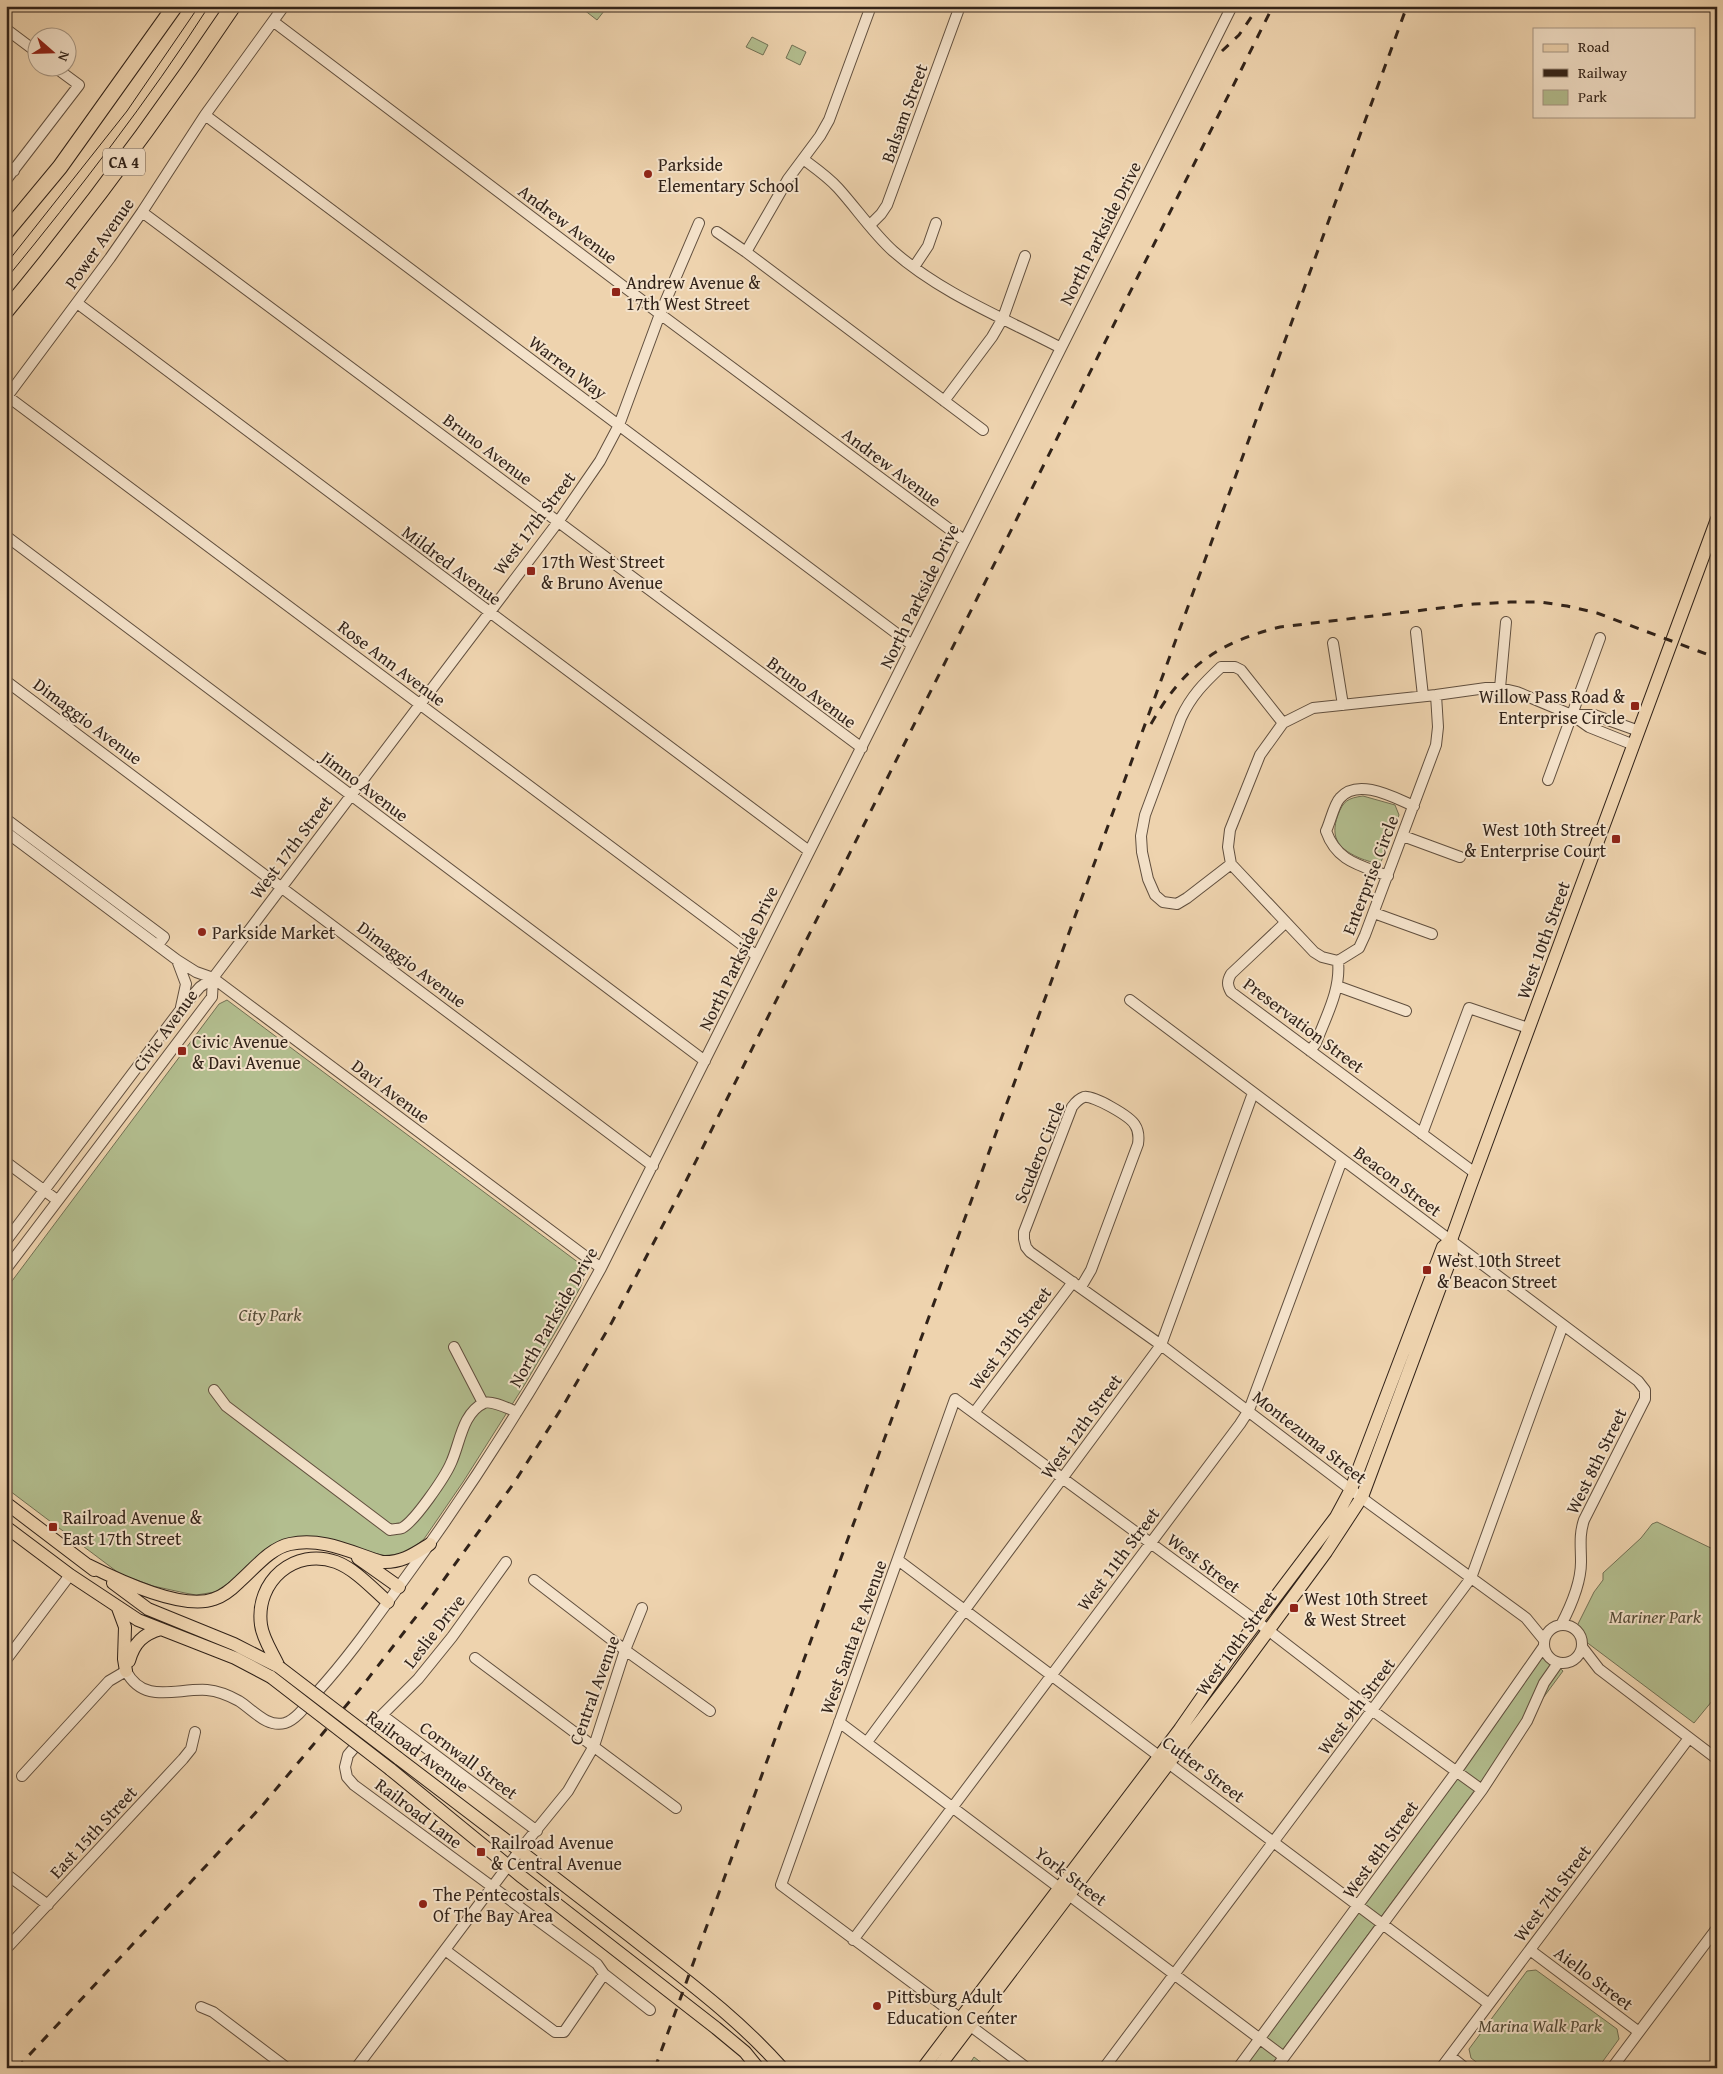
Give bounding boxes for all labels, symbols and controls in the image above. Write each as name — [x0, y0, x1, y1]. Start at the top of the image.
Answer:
north arrow — [28, 28, 78, 78]
legend — [1533, 28, 1696, 118]
text: Road — [1578, 36, 1609, 57]
text: N — [53, 49, 75, 65]
street label: Balsam Street — [874, 59, 935, 166]
text: Railway — [1578, 62, 1628, 83]
text: Park — [1578, 86, 1607, 107]
road number: CA 4 — [103, 148, 145, 176]
place label: Parkside Elementary School — [658, 151, 799, 199]
street label: North Parkside Drive — [1052, 156, 1148, 310]
marker: Parkside Elementary School — [642, 168, 654, 180]
street label: Andrew Avenue — [513, 178, 623, 270]
street label: Power Avenue — [57, 192, 141, 294]
place label: Andrew Avenue & 17th West Street — [626, 269, 761, 317]
marker: Andrew Avenue & 17th West Street — [610, 286, 622, 298]
street label: Warren Way — [523, 328, 613, 406]
street label: Bruno Avenue — [438, 406, 538, 492]
street label: Andrew Avenue — [837, 421, 947, 513]
street label: West 17th Street — [486, 465, 582, 581]
street label: Mildred Avenue — [396, 518, 508, 612]
street label: North Parkside Drive — [872, 519, 966, 673]
place label: 17th West Street & Bruno Avenue — [541, 548, 665, 596]
marker: 17th West Street & Bruno Avenue — [525, 565, 537, 577]
street label: Rose Ann Avenue — [332, 613, 452, 713]
street label: Bruno Avenue — [762, 649, 862, 735]
street label: Dimaggio Avenue — [28, 671, 148, 771]
place label: Willow Pass Road & Enterprise Circle — [1479, 683, 1626, 731]
marker: Willow Pass Road & Enterprise Circle — [1629, 700, 1641, 712]
street label: Jimno Avenue — [314, 743, 415, 828]
street label: West 17th Street — [243, 789, 339, 905]
street label: Enterprise Circle — [1335, 811, 1405, 939]
place label: West 10th Street & Enterprise Court — [1464, 816, 1607, 864]
marker: West 10th Street & Enterprise Court — [1610, 833, 1622, 845]
street label: West 10th Street — [1509, 877, 1577, 1003]
street label: North Parkside Drive — [691, 881, 785, 1035]
street label: Dimaggio Avenue — [352, 914, 472, 1014]
place label: Parkside Market — [212, 919, 336, 946]
marker: Parkside Market — [196, 926, 208, 938]
street label: Preservation Street — [1238, 970, 1371, 1080]
street label: Civic Avenue — [126, 983, 204, 1077]
place label: Civic Avenue & Davi Avenue — [192, 1028, 301, 1076]
marker: Civic Avenue & Davi Avenue — [176, 1045, 188, 1057]
street label: Davi Avenue — [346, 1052, 436, 1130]
street label: Scudero Circle — [1006, 1097, 1072, 1207]
street label: Beacon Street — [1348, 1139, 1448, 1223]
street label: North Parkside Drive — [502, 1242, 604, 1392]
place label: West 10th Street & Beacon Street — [1437, 1247, 1561, 1295]
marker: West 10th Street & Beacon Street — [1421, 1264, 1433, 1276]
street label: West 13th Street — [962, 1280, 1058, 1396]
park label: City Park — [238, 1301, 302, 1328]
street label: West 12th Street — [1034, 1367, 1129, 1484]
street label: Montezuma Street — [1247, 1384, 1374, 1491]
street label: West 8th Street — [1559, 1403, 1634, 1519]
street label: West 11th Street — [1070, 1501, 1166, 1617]
place label: Railroad Avenue & East 17th Street — [63, 1504, 203, 1552]
marker: Railroad Avenue & East 17th Street — [47, 1521, 59, 1533]
street label: West Street — [1162, 1526, 1247, 1600]
street label: West Santa Fe Avenue — [813, 1556, 893, 1718]
street label: West 10th Street — [1189, 1584, 1284, 1701]
place label: West 10th Street & West Street — [1304, 1585, 1428, 1633]
street label: Leslie Drive — [396, 1588, 472, 1674]
marker: West 10th Street & West Street — [1288, 1602, 1300, 1614]
park label: Mariner Park — [1609, 1603, 1702, 1630]
street label: Central Avenue — [562, 1631, 626, 1749]
street label: West 9th Street — [1311, 1651, 1402, 1760]
street label: Railroad Avenue — [361, 1703, 475, 1799]
street label: Cornwall Street — [414, 1714, 524, 1806]
street label: Cutter Street — [1157, 1729, 1252, 1810]
street label: Railroad Lane — [370, 1771, 468, 1855]
street label: East 15th Street — [43, 1779, 144, 1884]
street label: West 8th Street — [1335, 1794, 1425, 1904]
place label: Railroad Avenue & Central Avenue — [491, 1829, 622, 1877]
street label: West 7th Street — [1507, 1838, 1598, 1947]
street label: York Street — [1029, 1840, 1114, 1913]
marker: Railroad Avenue & Central Avenue — [475, 1846, 487, 1858]
place label: The Pentecostals Of The Bay Area — [433, 1881, 560, 1929]
marker: The Pentecostals Of The Bay Area — [417, 1898, 429, 1910]
street label: Aiello Street — [1549, 1939, 1640, 2017]
place label: Pittsburg Adult Education Center — [887, 1983, 1018, 2031]
marker: Pittsburg Adult Education Center — [871, 2000, 883, 2012]
park label: Marina Walk Park — [1478, 2012, 1603, 2039]

